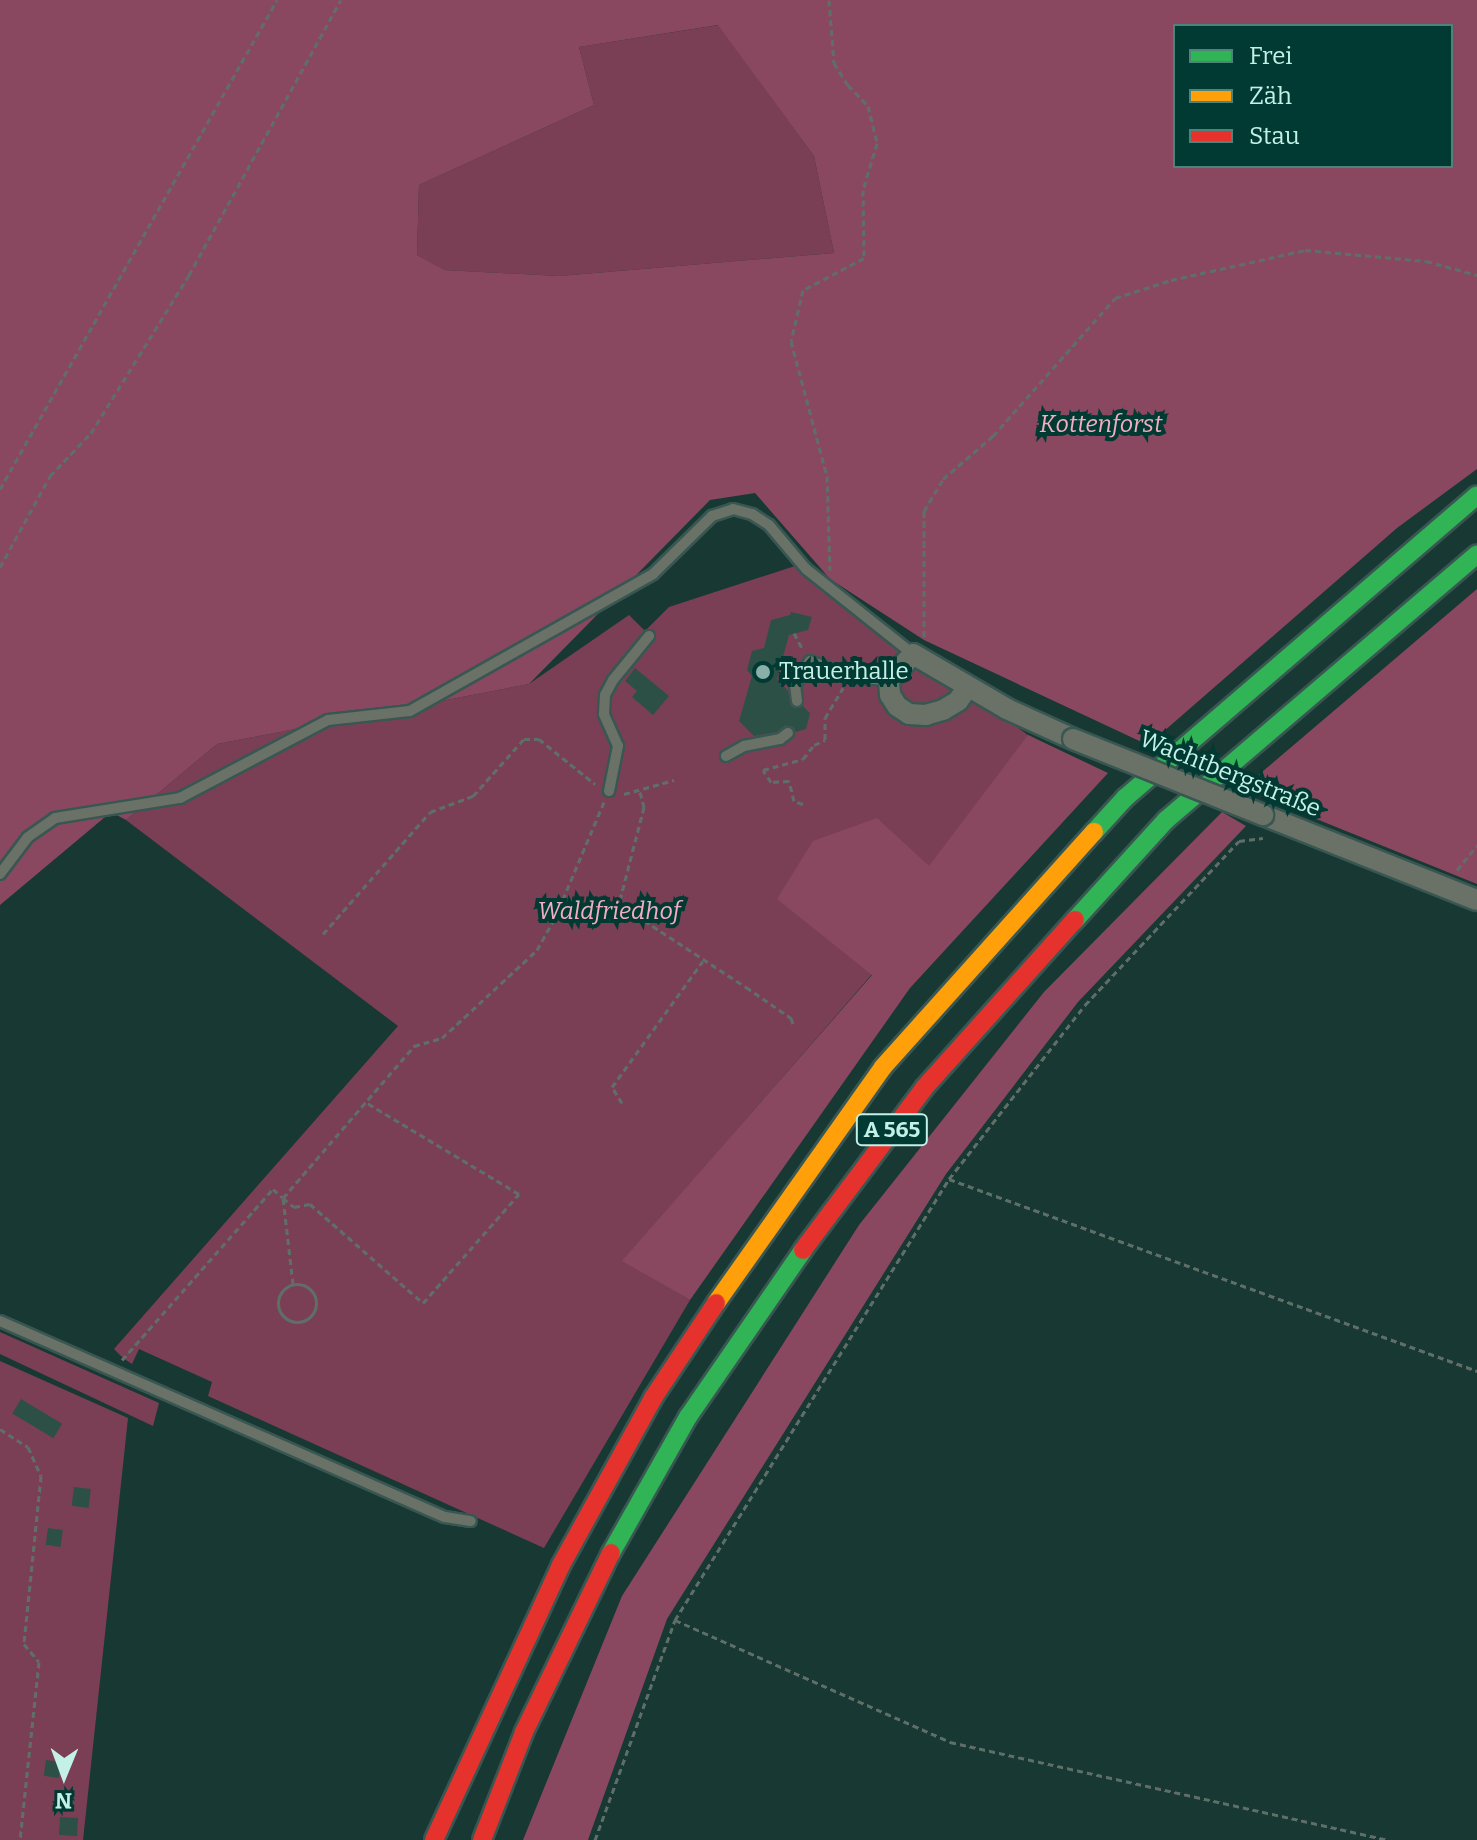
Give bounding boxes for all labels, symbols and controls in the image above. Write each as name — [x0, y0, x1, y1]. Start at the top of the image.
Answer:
legend — [1173, 24, 1453, 168]
text: Frei — [1249, 42, 1292, 70]
text: Zäh — [1249, 82, 1292, 110]
text: Stau — [1249, 122, 1300, 150]
park label: Kottenforst — [1040, 411, 1162, 439]
place label: Trauerhalle — [779, 658, 909, 686]
marker: Trauerhalle — [754, 663, 772, 681]
street label: Wachtbergstraße — [1135, 725, 1325, 823]
park label: Waldfriedhof — [537, 898, 681, 926]
road number: A 565 — [854, 1112, 930, 1148]
north arrow — [24, 1736, 104, 1816]
text: N — [55, 1787, 72, 1814]

